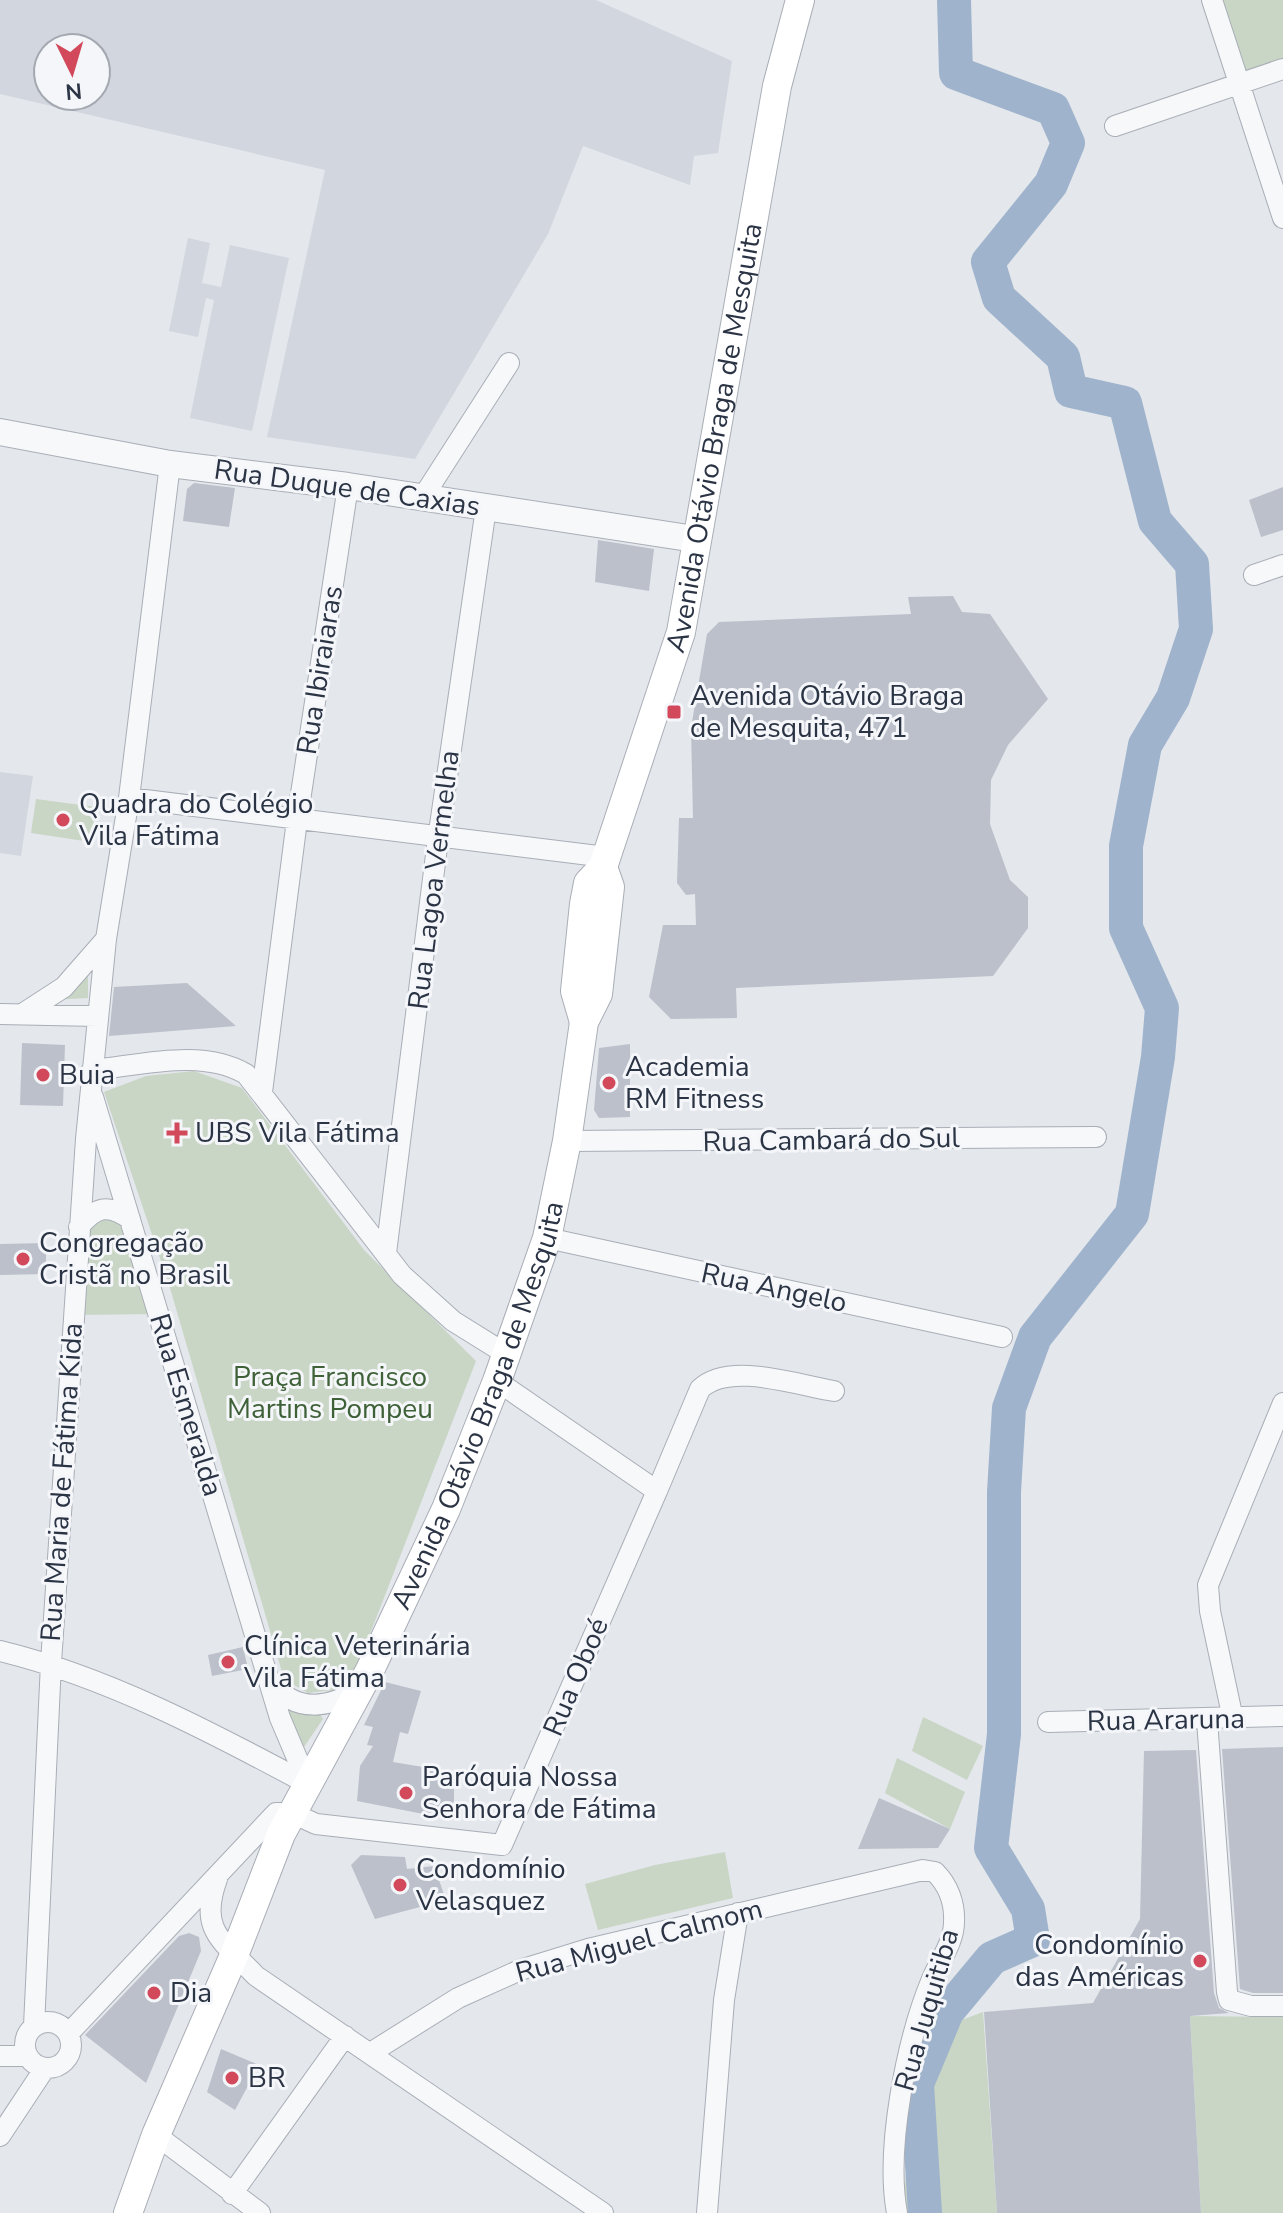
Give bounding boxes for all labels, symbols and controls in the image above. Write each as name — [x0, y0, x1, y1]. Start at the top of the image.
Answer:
north arrow — [32, 32, 112, 112]
text: N — [64, 75, 83, 107]
street label: Avenida Otávio Braga de Mesquita — [657, 220, 772, 657]
street label: Rua Duque de Caxias — [212, 451, 482, 525]
street label: Rua Ibiraiaras — [288, 583, 352, 757]
place label: Avenida Otávio Braga de Mesquita, 471 — [690, 677, 964, 747]
marker: Avenida Otávio Braga de Mesquita, 471 — [665, 703, 683, 721]
street label: Rua Lagoa Vermelha — [399, 748, 469, 1012]
place label: Quadra do Colégio Vila Fátima — [78, 785, 313, 855]
marker: Quadra do Colégio Vila Fátima — [54, 811, 72, 829]
place label: Academia RM Fitness — [625, 1048, 764, 1118]
place label: Buia — [59, 1056, 115, 1094]
marker: Buia — [34, 1066, 52, 1084]
marker: Academia RM Fitness — [600, 1074, 618, 1092]
place label: UBS Vila Fátima — [195, 1114, 400, 1152]
street label: Rua Cambará do Sul — [702, 1119, 961, 1161]
marker: UBS Vila Fátima — [166, 1122, 188, 1144]
street label: Avenida Otávio Braga de Mesquita — [382, 1198, 573, 1616]
place label: Congregação Cristã no Brasil — [39, 1224, 231, 1294]
marker: Congregação Cristã no Brasil — [14, 1250, 32, 1268]
street label: Rua Angelo — [698, 1254, 850, 1322]
street label: Rua Esmeralda — [140, 1309, 232, 1501]
street label: Rua Maria de Fátima Kida — [32, 1321, 92, 1643]
park label: Praça Francisco Martins Pompeu — [227, 1358, 433, 1428]
street label: Rua Oboé — [534, 1612, 618, 1742]
place label: Clínica Veterinária Vila Fátima — [243, 1627, 471, 1697]
marker: Clínica Veterinária Vila Fátima — [219, 1653, 237, 1671]
street label: Rua Araruna — [1087, 1700, 1245, 1740]
place label: Paróquia Nossa Senhora de Fátima — [422, 1758, 657, 1828]
marker: Paróquia Nossa Senhora de Fátima — [397, 1784, 415, 1802]
place label: Condomínio Velasquez — [415, 1850, 566, 1920]
marker: Condomínio Velasquez — [391, 1876, 409, 1894]
street label: Rua Miguel Calmom — [511, 1890, 767, 1992]
street label: Rua Juquitiba — [886, 1924, 968, 2096]
place label: Condomínio das Américas — [1015, 1926, 1184, 1996]
marker: Condomínio das Américas — [1191, 1952, 1209, 1970]
place label: Dia — [170, 1974, 212, 2012]
marker: Dia — [145, 1984, 163, 2002]
place label: BR — [248, 2059, 286, 2097]
marker: BR — [223, 2069, 241, 2087]

